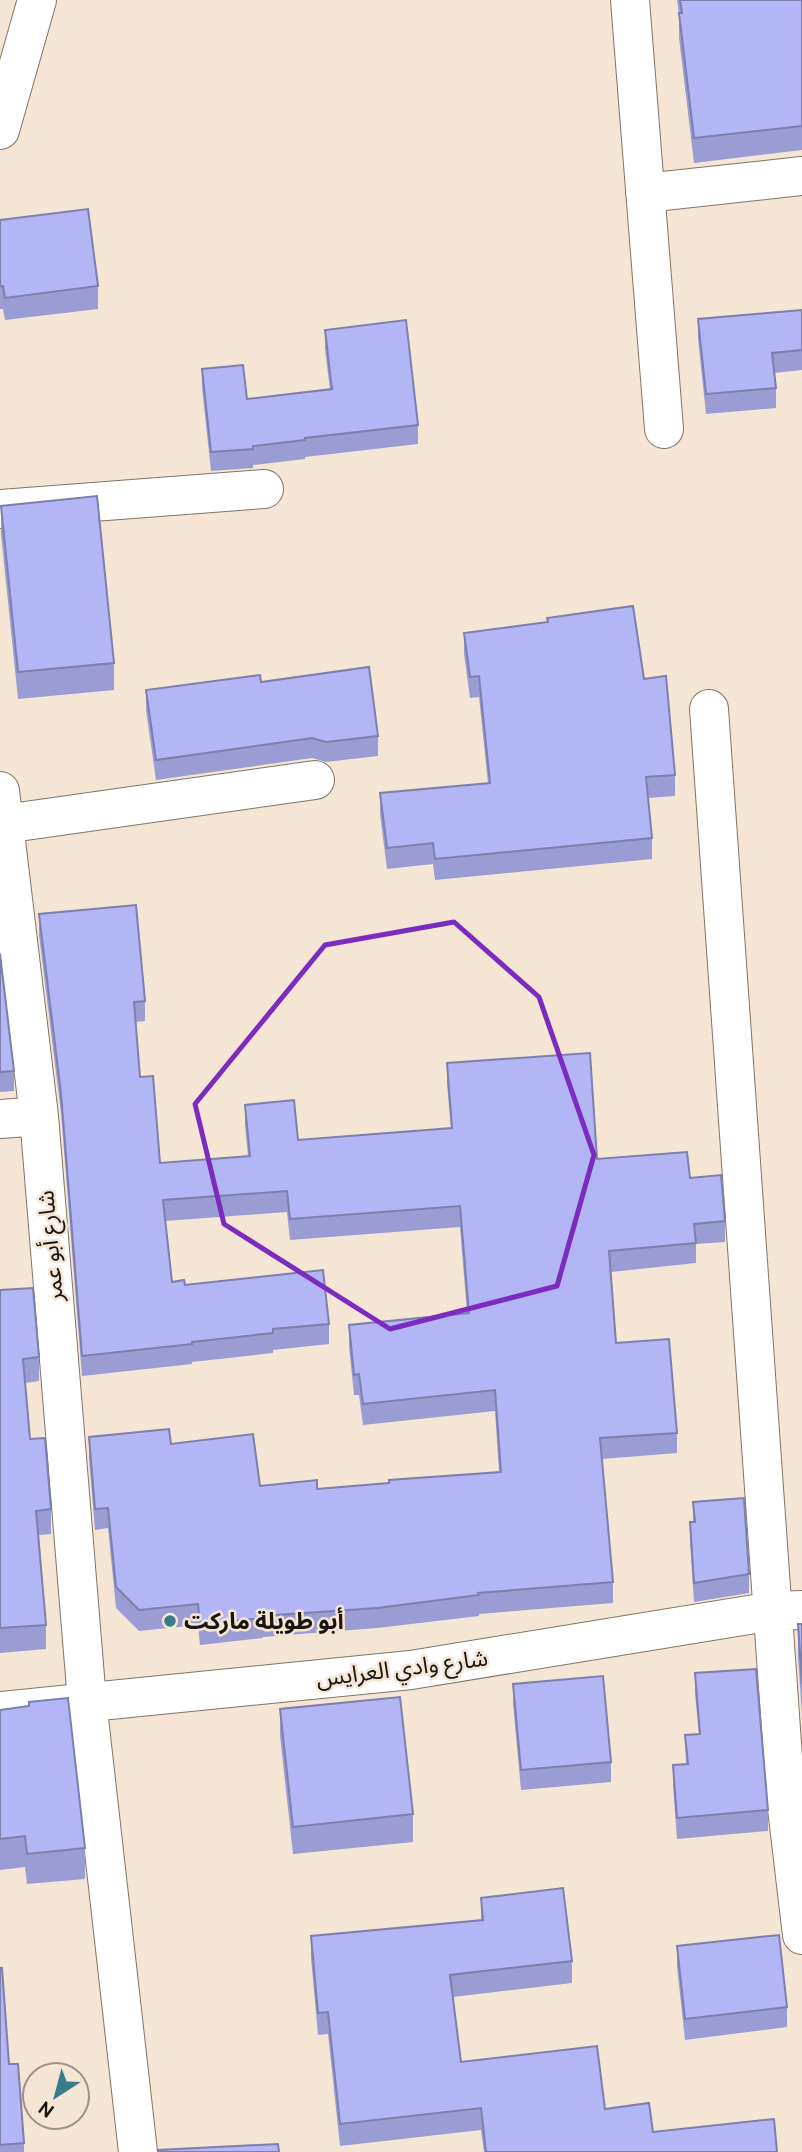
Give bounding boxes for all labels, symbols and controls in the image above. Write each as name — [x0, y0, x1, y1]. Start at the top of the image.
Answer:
street label: شارع أبو عمر — [31, 1189, 72, 1304]
place label: أبو طويلة ماركت — [184, 1607, 344, 1635]
marker: أبو طويلة ماركت — [162, 1613, 178, 1629]
street label: شارع وادي العرايس — [314, 1644, 490, 1696]
north arrow — [21, 2061, 91, 2131]
text: N — [34, 2096, 58, 2123]

